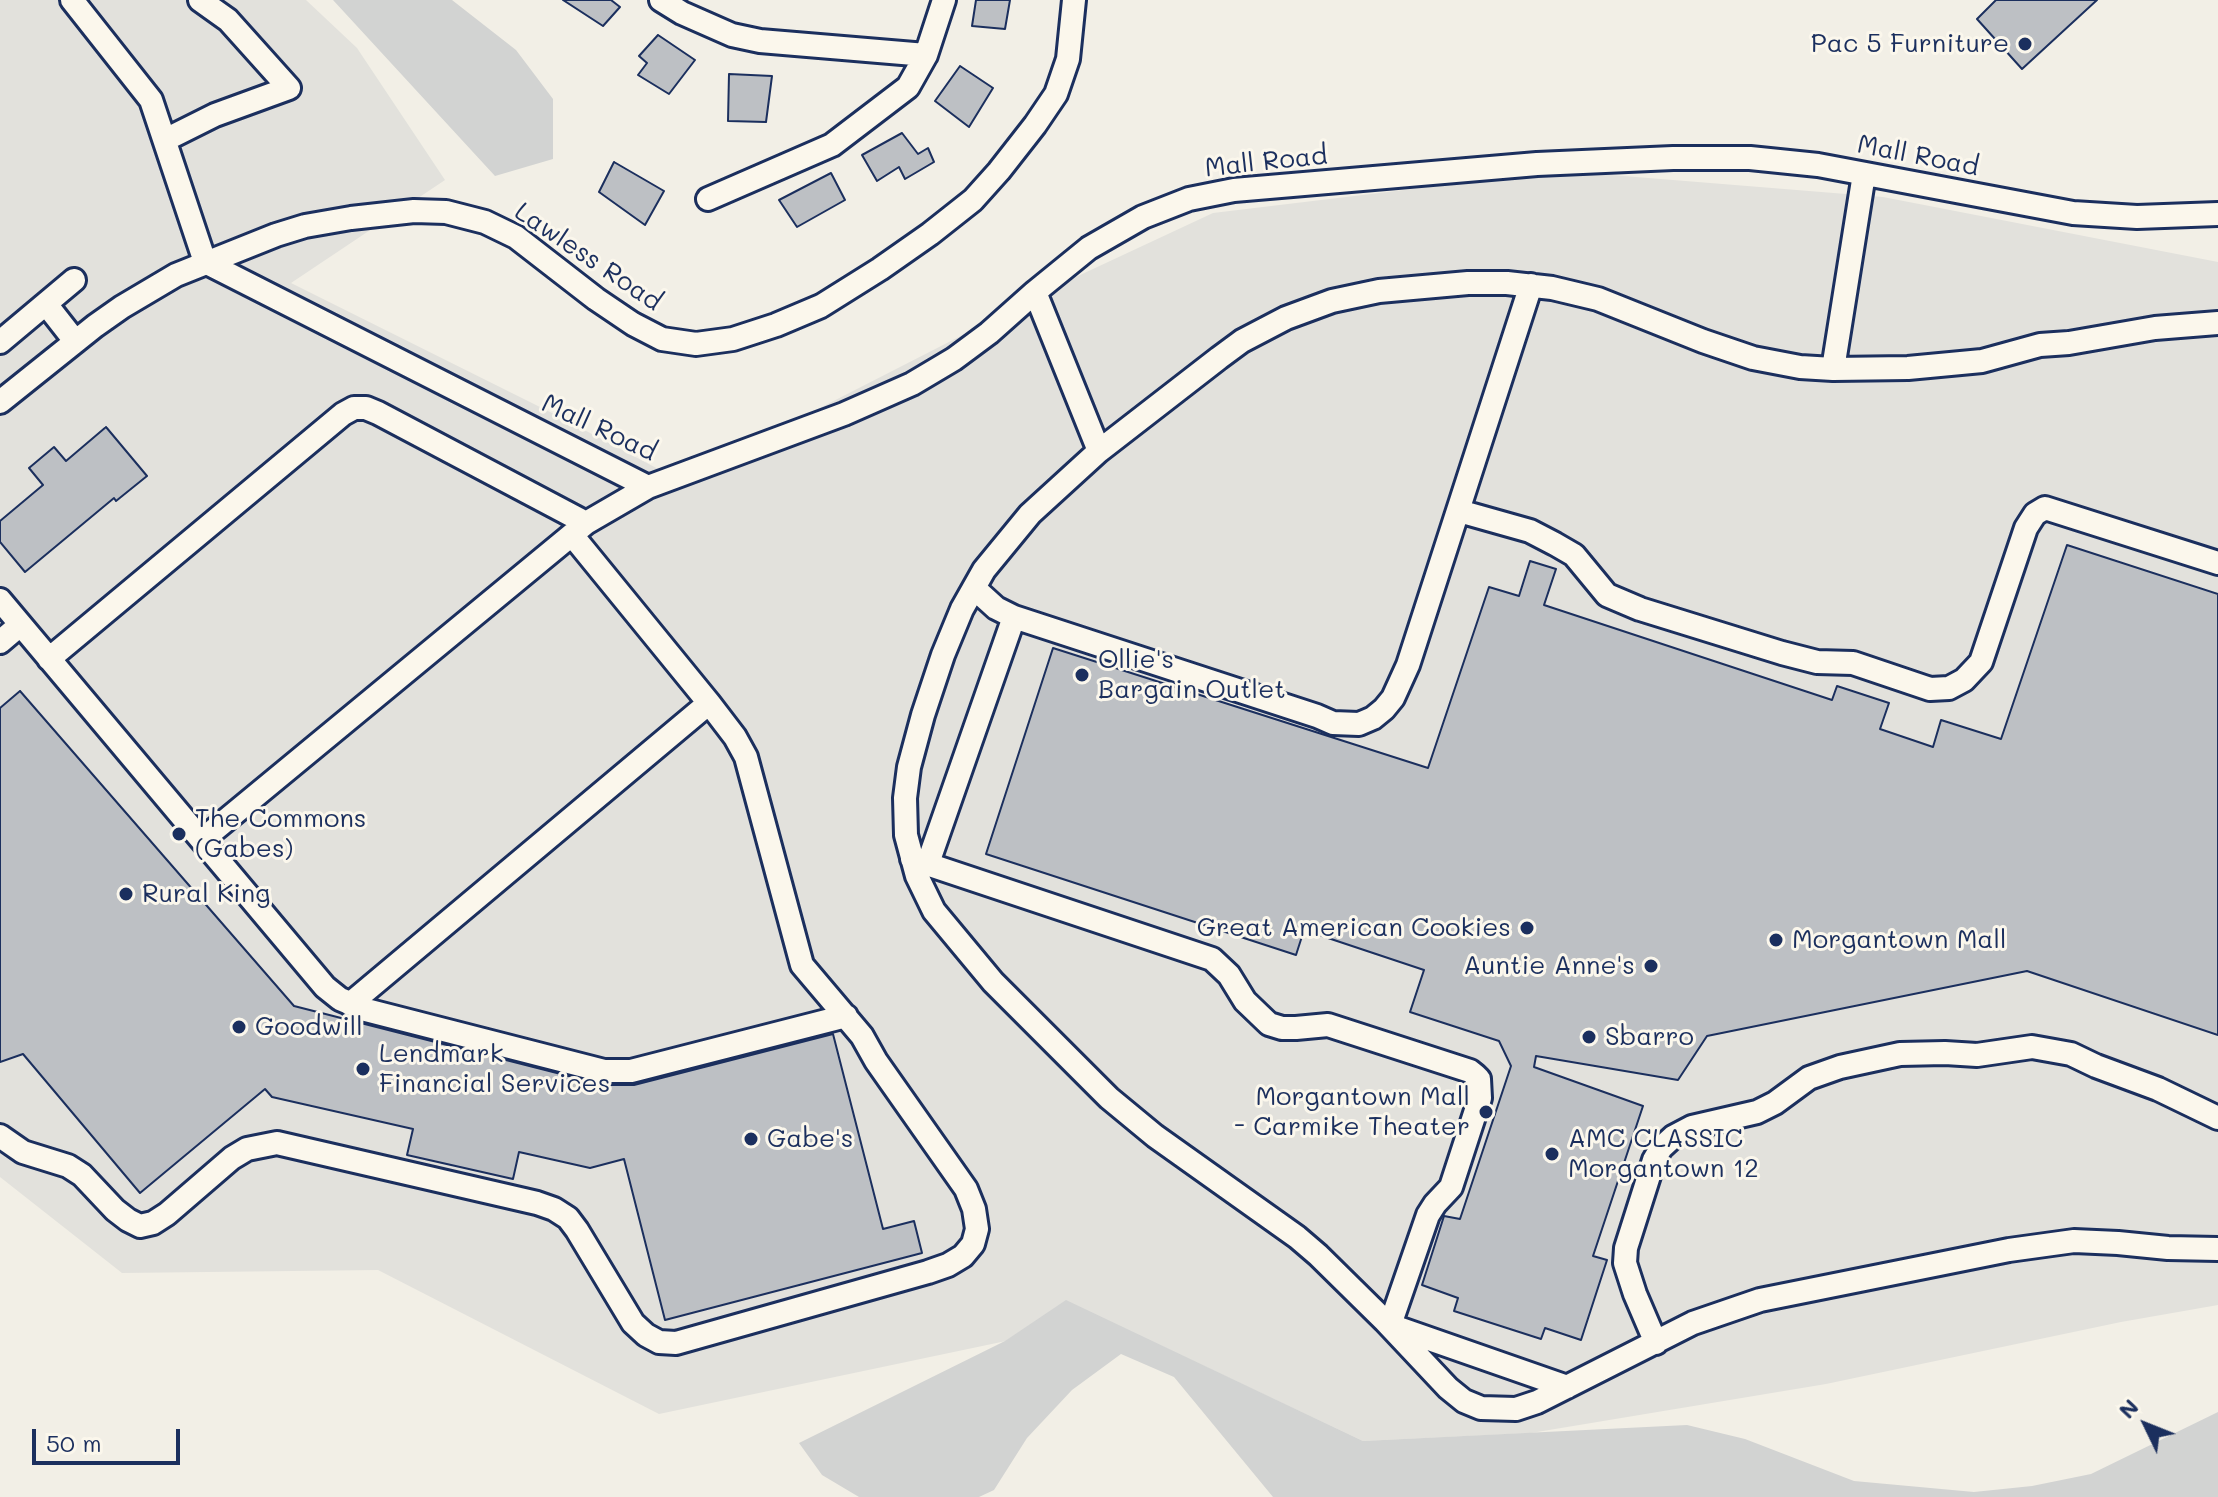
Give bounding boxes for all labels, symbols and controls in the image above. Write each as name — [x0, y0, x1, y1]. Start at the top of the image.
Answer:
place label: Pac 5 Furniture — [1811, 28, 2009, 60]
marker: Pac 5 Furniture — [2016, 35, 2034, 53]
street label: Mall Road — [1855, 129, 1981, 183]
street label: Mall Road — [1203, 140, 1329, 184]
street label: Lawless Road — [508, 196, 668, 318]
street label: Mall Road — [537, 388, 661, 468]
place label: Ollie's Bargain Outlet — [1098, 644, 1286, 706]
marker: Ollie's Bargain Outlet — [1073, 666, 1091, 684]
place label: The Commons (Gabes) — [195, 803, 366, 864]
marker: The Commons (Gabes) — [170, 825, 188, 843]
place label: Rural King — [142, 878, 270, 910]
marker: Rural King — [117, 885, 135, 903]
place label: Great American Cookies — [1197, 912, 1511, 944]
marker: Great American Cookies — [1518, 919, 1536, 937]
place label: Morgantown Mall — [1792, 924, 2007, 956]
marker: Morgantown Mall — [1767, 931, 1785, 949]
place label: Auntie Anne's — [1463, 950, 1635, 982]
marker: Auntie Anne's — [1642, 957, 1660, 975]
place label: Goodwill — [255, 1011, 363, 1043]
marker: Goodwill — [230, 1018, 248, 1036]
place label: Sbarro — [1605, 1021, 1694, 1053]
marker: Sbarro — [1580, 1028, 1598, 1046]
place label: Lendmark Financial Services — [379, 1038, 610, 1100]
marker: Lendmark Financial Services — [354, 1060, 372, 1078]
place label: Morgantown Mall - Carmike Theater — [1234, 1081, 1470, 1142]
marker: Morgantown Mall - Carmike Theater — [1477, 1103, 1495, 1121]
place label: Gabe's — [767, 1123, 854, 1155]
place label: AMC CLASSIC Morgantown 12 — [1568, 1123, 1759, 1184]
marker: Gabe's — [742, 1130, 760, 1148]
marker: AMC CLASSIC Morgantown 12 — [1543, 1145, 1561, 1163]
north arrow — [2106, 1385, 2186, 1465]
text: N — [2112, 1392, 2144, 1424]
scale bar — [36, 1413, 184, 1463]
text: 50 m — [46, 1427, 102, 1458]

